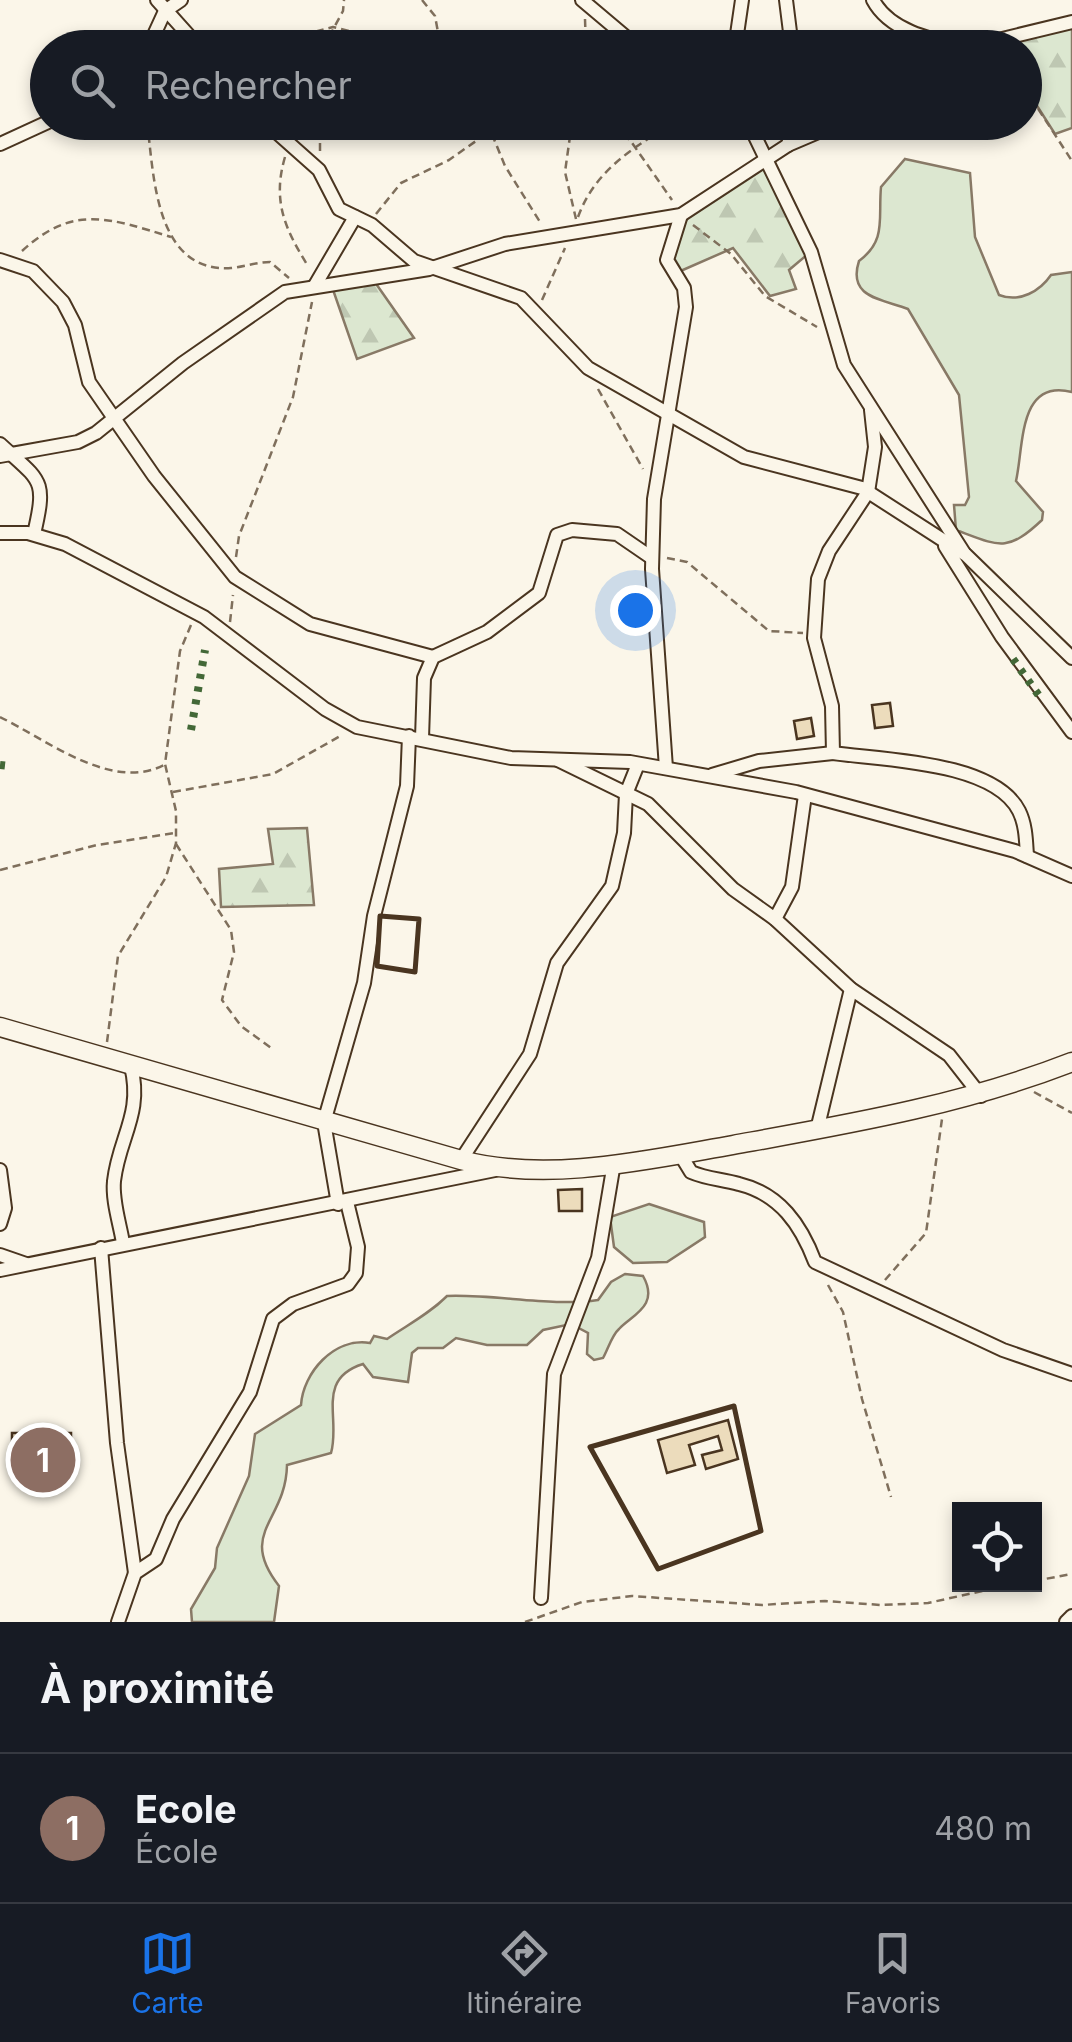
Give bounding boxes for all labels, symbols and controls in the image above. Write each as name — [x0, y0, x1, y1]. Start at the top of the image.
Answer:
search box — [30, 30, 1042, 140]
icon: search — [65, 58, 120, 113]
text: Rechercher — [145, 62, 352, 108]
your location — [610, 585, 661, 636]
pin: 1 — [10, 1422, 76, 1498]
map controls — [952, 1502, 1042, 1592]
button: locate — [952, 1502, 1042, 1592]
text: À proximité — [40, 1662, 274, 1713]
text: Ecole — [135, 1786, 237, 1832]
text: 1 — [66, 1809, 79, 1848]
text: 480 m — [934, 1809, 1032, 1848]
text: École — [135, 1832, 218, 1871]
tab: Carte — [131, 1926, 204, 2020]
tab: Itinéraire — [466, 1926, 582, 2020]
tab: Favoris — [845, 1926, 941, 2020]

